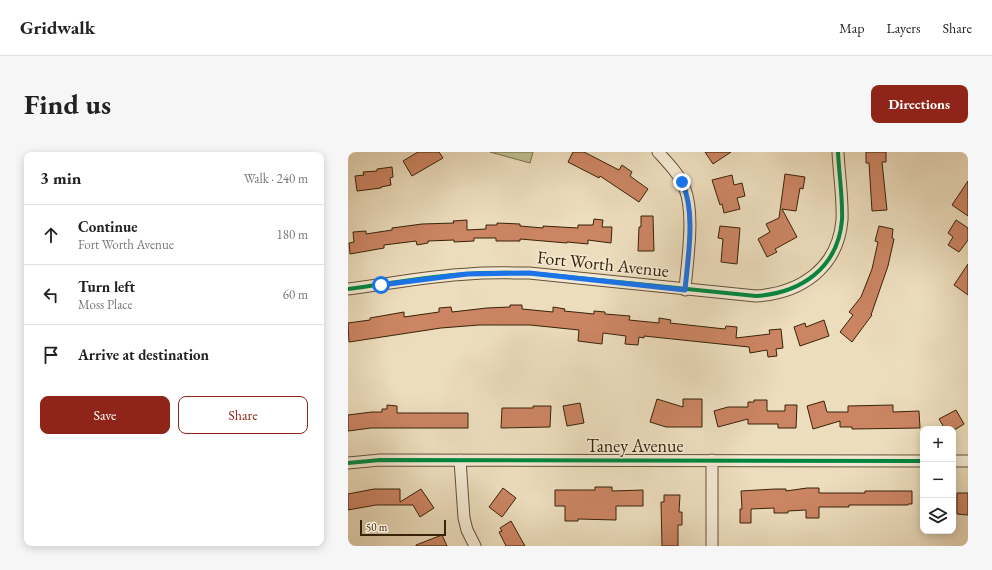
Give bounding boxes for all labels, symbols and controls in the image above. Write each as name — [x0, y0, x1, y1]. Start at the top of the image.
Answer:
text: Gridwalk — [20, 15, 95, 40]
text: Map — [839, 19, 864, 37]
text: Layers — [886, 19, 921, 37]
text: Share — [943, 19, 972, 37]
button: Directions — [871, 85, 968, 123]
text: Find us — [24, 86, 111, 122]
text: 3 min — [40, 167, 81, 189]
text: Walk · 240 m — [244, 170, 308, 187]
route end — [673, 173, 691, 191]
text: Continue — [78, 217, 138, 236]
icon: ahead — [40, 224, 62, 246]
text: 180 m — [277, 226, 308, 243]
text: Fort Worth Avenue — [78, 236, 174, 253]
street label: Fort Worth Avenue — [536, 245, 670, 282]
route start — [372, 276, 390, 294]
text: Turn left — [78, 277, 135, 296]
icon: left — [40, 284, 62, 306]
text: 60 m — [283, 286, 308, 303]
text: Moss Place — [78, 296, 132, 313]
icon: arrive — [40, 344, 62, 366]
text: Arrive at destination — [78, 345, 209, 364]
button: Save — [40, 396, 170, 434]
button: Share — [178, 396, 308, 434]
map controls — [920, 426, 956, 534]
button: + — [920, 426, 956, 462]
street label: Taney Avenue — [586, 434, 684, 457]
button: − — [920, 462, 956, 498]
button: layers — [920, 498, 956, 534]
scale bar — [360, 518, 446, 537]
text: 50 m — [366, 520, 387, 534]

